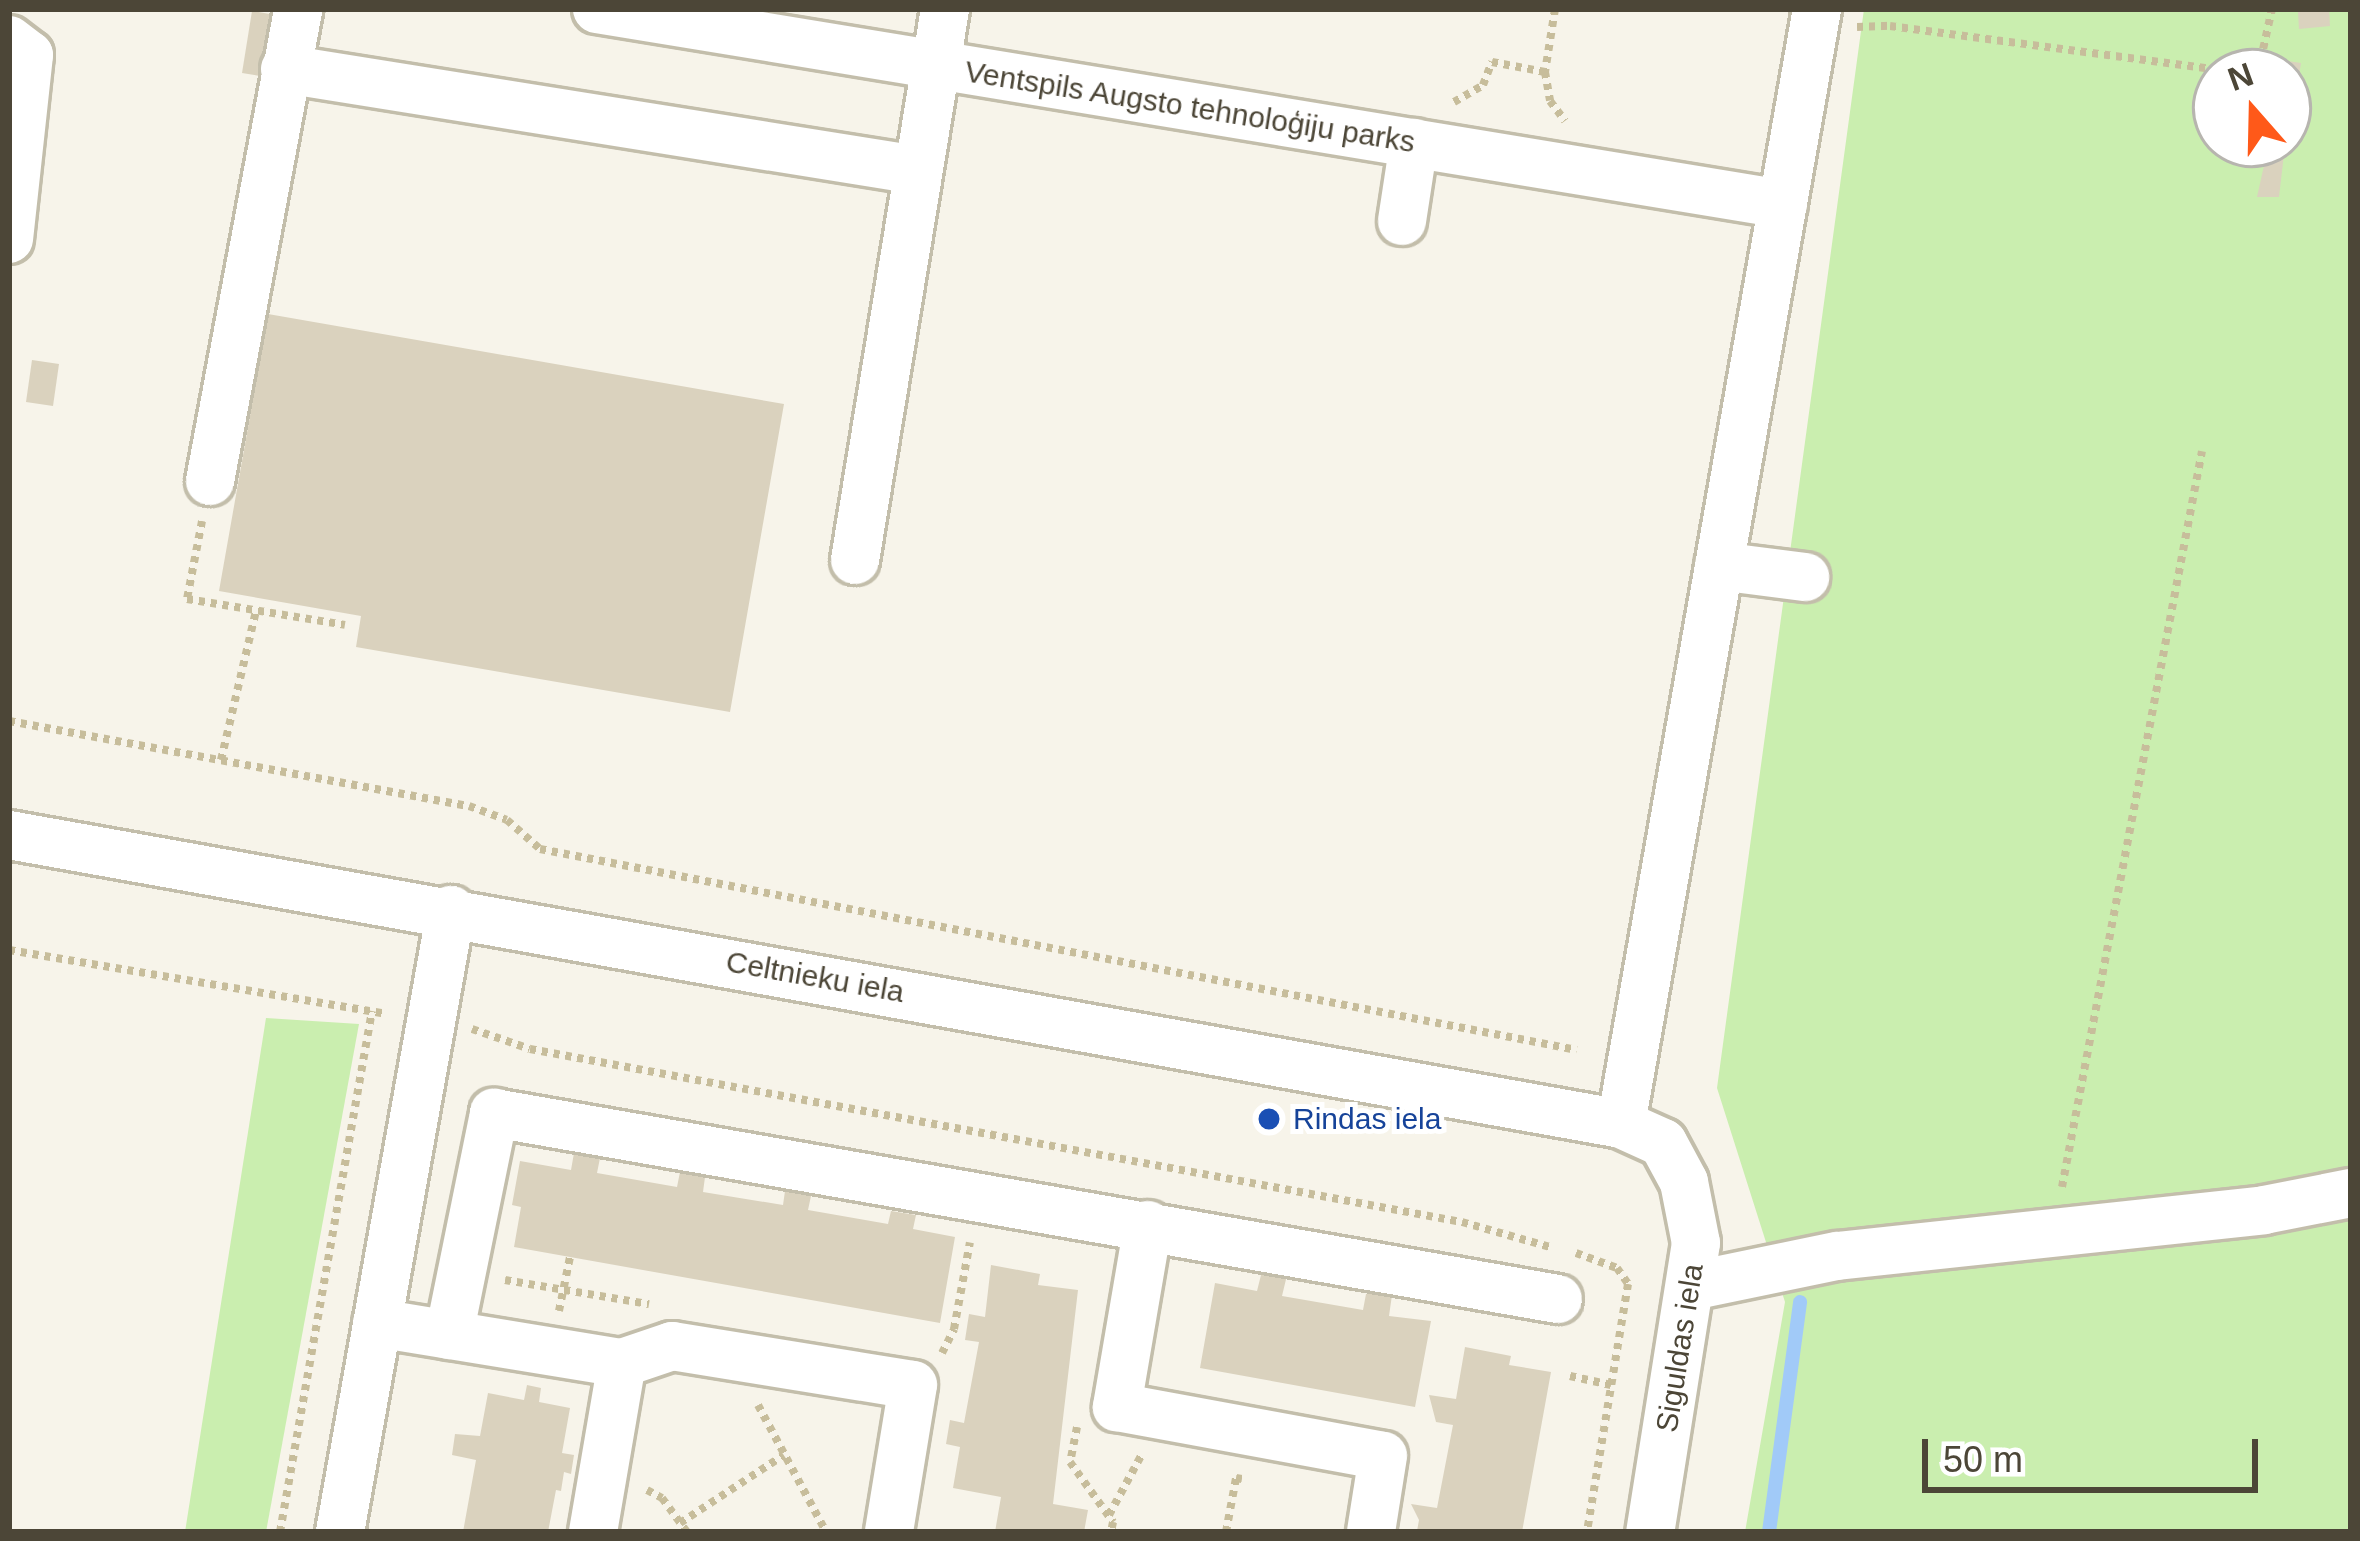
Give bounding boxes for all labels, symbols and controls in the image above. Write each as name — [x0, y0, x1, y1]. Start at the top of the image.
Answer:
north arrow — [2192, 48, 2312, 168]
street label: Ventspils Augsto tehnoloģiju parks — [962, 53, 1418, 161]
text: N — [2223, 55, 2258, 98]
street label: Celtnieku iela — [723, 944, 907, 1010]
place label: Rindas iela — [1293, 1101, 1441, 1137]
marker: Rindas iela — [1256, 1106, 1282, 1132]
street label: Siguldas iela — [1649, 1261, 1711, 1435]
scale bar — [1928, 1415, 2264, 1489]
text: 50 m — [1943, 1439, 2023, 1480]

